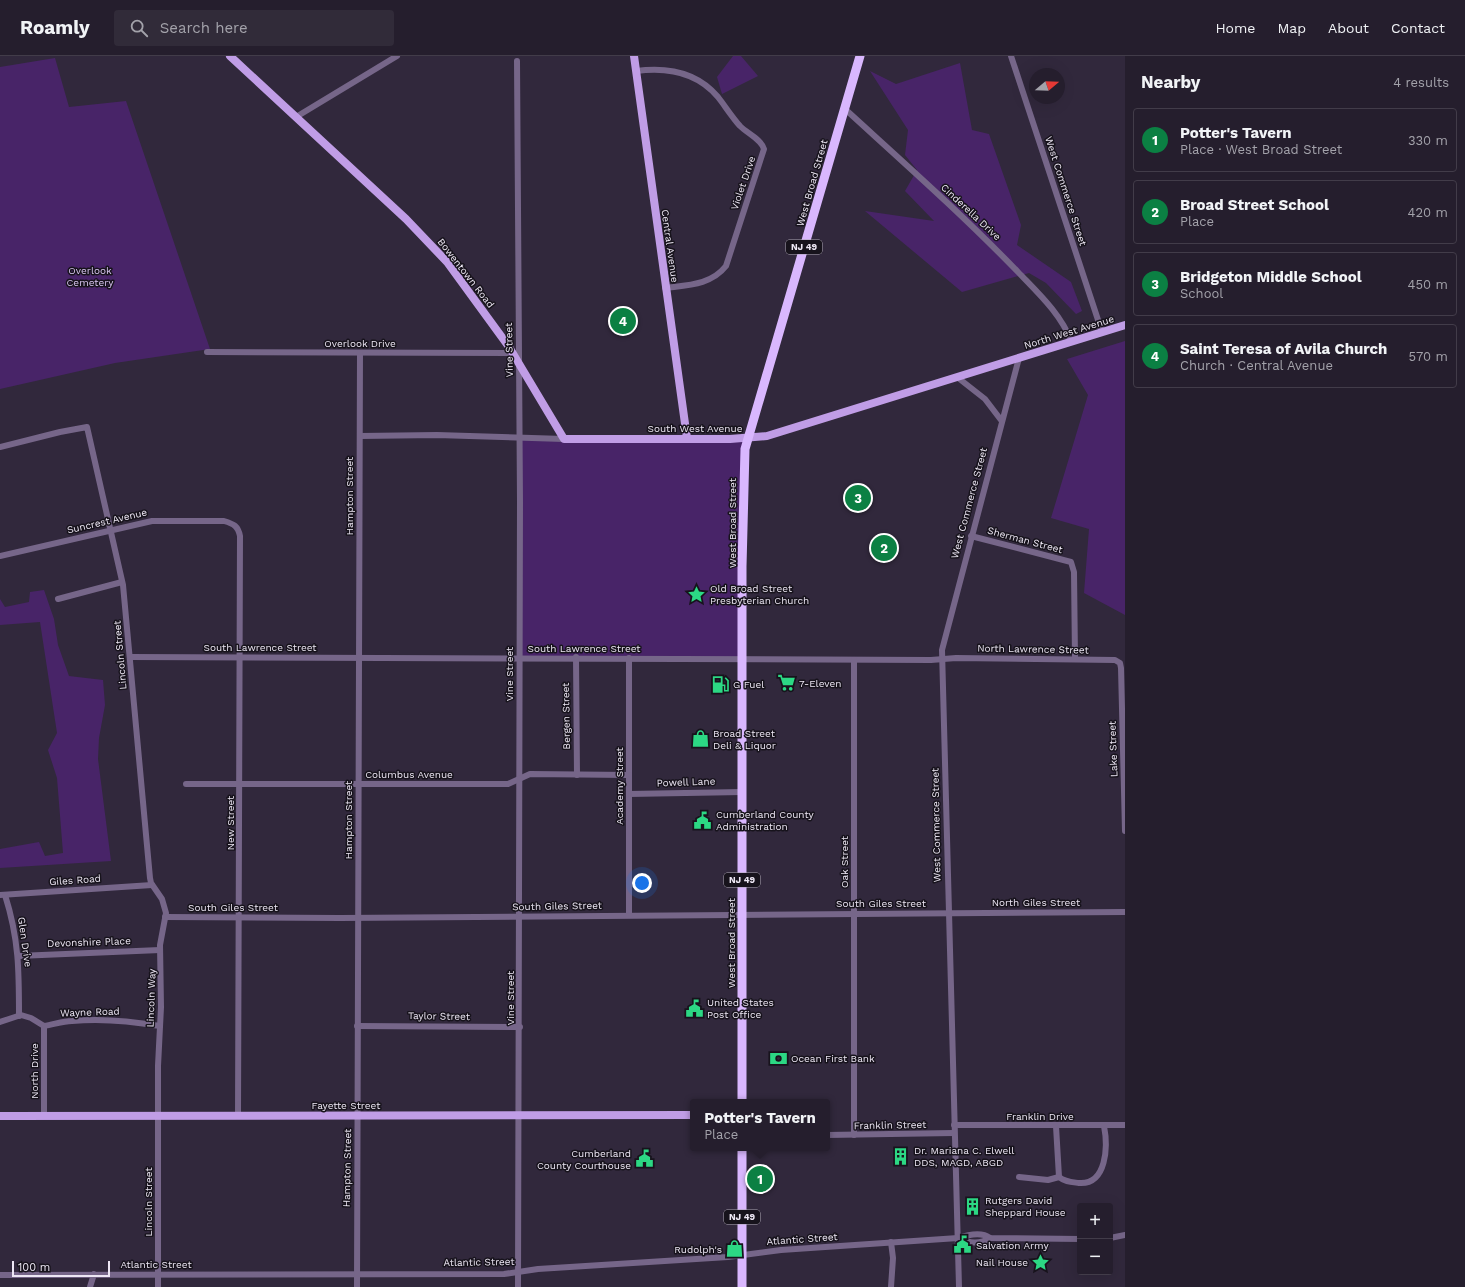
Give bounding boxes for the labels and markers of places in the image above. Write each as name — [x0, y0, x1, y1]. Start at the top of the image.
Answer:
pin: 4 — [610, 306, 636, 336]
pin: 3 — [845, 483, 871, 513]
pin: 2 — [871, 533, 897, 563]
place label: Old Broad Street Presbyterian Church — [710, 583, 809, 606]
place icon: Old Broad Street Presbyterian Church — [687, 584, 707, 604]
supermarket icon: 7-Eleven — [776, 673, 796, 693]
fuel station icon: G Fuel — [710, 674, 730, 694]
place label: 7-Eleven — [799, 678, 841, 689]
place label: G Fuel — [733, 679, 764, 690]
place label: Broad Street Deli & Liquor — [713, 728, 776, 751]
shop icon: Broad Street Deli & Liquor — [690, 729, 710, 749]
place label: Cumberland County Administration — [716, 809, 815, 832]
public building icon: Cumberland County Administration — [693, 810, 713, 830]
place label: United States Post Office — [707, 997, 774, 1020]
public building icon: United States Post Office — [684, 998, 704, 1018]
bank icon: Ocean First Bank — [768, 1048, 788, 1068]
place label: Ocean First Bank — [791, 1053, 875, 1064]
place label: Dr. Mariana C. Elwell DDS, MAGD, ABGD — [914, 1145, 1014, 1168]
building icon: Dr. Mariana C. Elwell DDS, MAGD, ABGD — [891, 1146, 911, 1166]
place label: Cumberland County Courthouse — [537, 1148, 631, 1171]
public building icon: Cumberland County Courthouse — [634, 1149, 654, 1169]
pin: 1 — [747, 1164, 773, 1194]
place label: Rutgers David Sheppard House — [985, 1195, 1066, 1218]
building icon: Rutgers David Sheppard House — [962, 1196, 982, 1216]
public building icon: Salvation Army — [953, 1235, 973, 1255]
shop icon: Rudolph's — [725, 1239, 745, 1259]
place label: Salvation Army — [976, 1240, 1049, 1251]
place label: Rudolph's — [674, 1244, 722, 1255]
place icon: Nail House — [1031, 1252, 1051, 1272]
place label: Nail House — [976, 1257, 1028, 1268]

